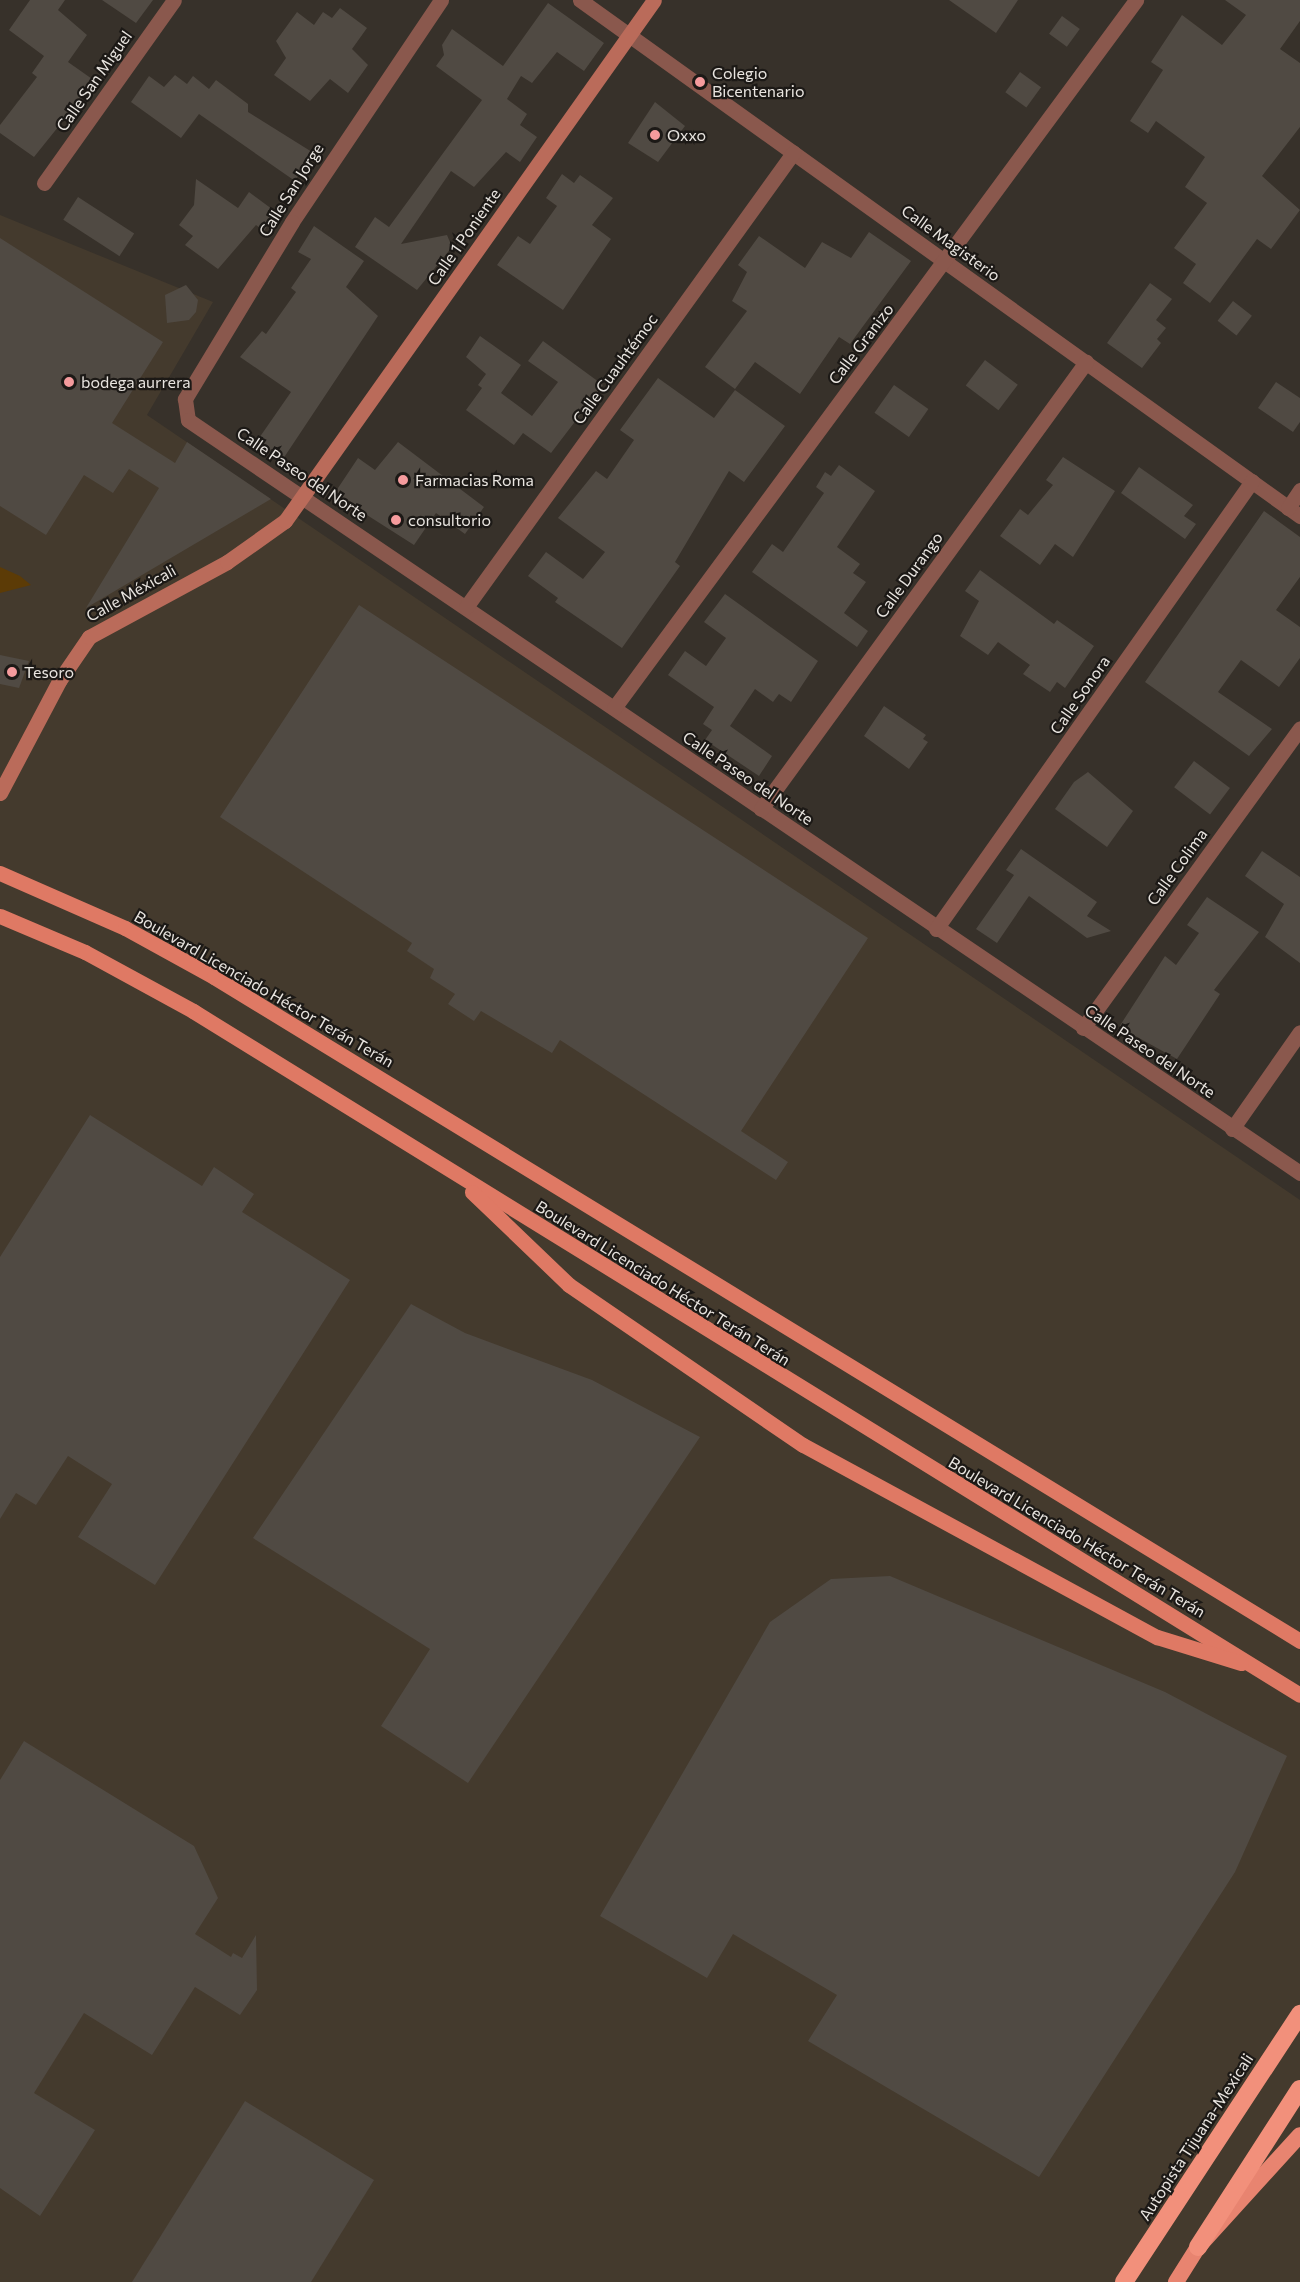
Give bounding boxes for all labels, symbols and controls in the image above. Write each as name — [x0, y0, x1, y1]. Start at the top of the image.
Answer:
street label: Calle San Miguel — [52, 27, 136, 135]
place label: Colegio Bicentenario — [712, 63, 804, 101]
marker: Colegio Bicentenario — [693, 75, 707, 89]
place label: Oxxo — [667, 125, 706, 145]
marker: Oxxo — [648, 128, 662, 142]
street label: Calle San Jorge — [255, 140, 327, 240]
street label: Calle 1 Poniente — [423, 185, 505, 289]
street label: Calle Magisterio — [898, 201, 1004, 285]
street label: Calle Granizo — [824, 300, 898, 388]
street label: Calle Cuauhtémoc — [569, 310, 661, 428]
place label: bodega aurrera — [81, 372, 191, 392]
marker: bodega aurrera — [62, 375, 76, 389]
street label: Calle Paseo del Norte — [233, 423, 371, 525]
place label: Farmacias Roma — [415, 470, 534, 490]
marker: Farmacias Roma — [396, 473, 410, 487]
place label: consultorio — [408, 510, 491, 530]
marker: consultorio — [389, 513, 403, 527]
street label: Calle Durango — [871, 528, 947, 622]
street label: Calle Méxicali — [83, 560, 179, 626]
street label: Calle Sonora — [1046, 652, 1114, 738]
place label: Tesoro — [24, 662, 74, 682]
marker: Tesoro — [5, 665, 19, 679]
street label: Calle Paseo del Norte — [679, 727, 817, 829]
street label: Calle Colima — [1143, 825, 1211, 909]
street label: Boulevard Licenciado Héctor Terán Terán — [131, 907, 397, 1071]
street label: Calle Paseo del Norte — [1081, 1000, 1219, 1102]
street label: Boulevard Licenciado Héctor Terán Terán — [532, 1196, 794, 1370]
street label: Boulevard Licenciado Héctor Terán Terán — [945, 1452, 1209, 1622]
street label: Autopista Tijuana-Mexicali — [1135, 2050, 1257, 2224]

